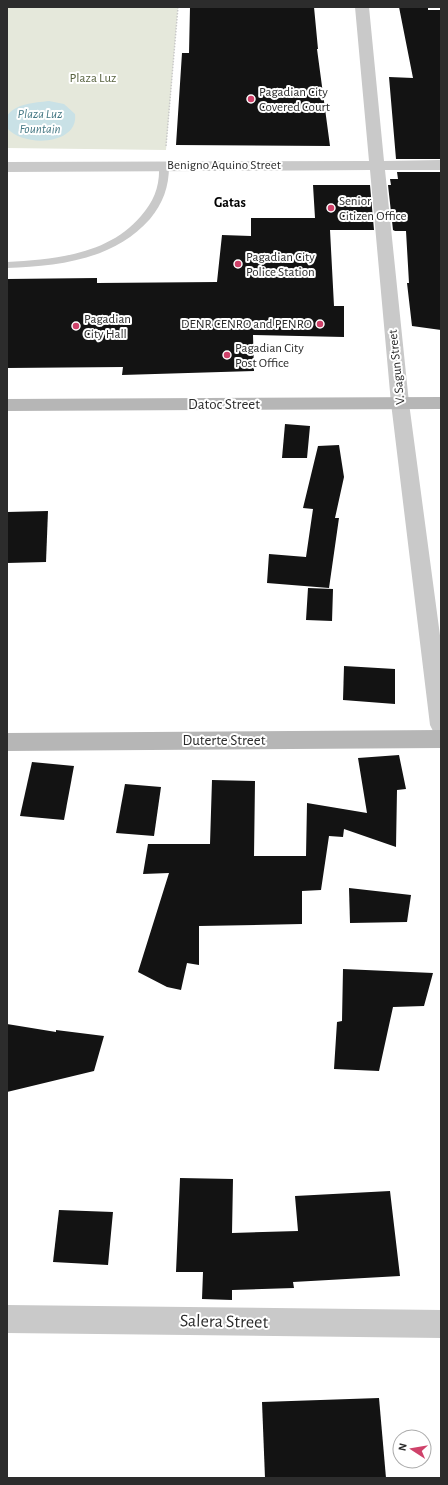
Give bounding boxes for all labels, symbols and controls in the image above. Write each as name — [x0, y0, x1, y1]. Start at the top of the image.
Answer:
park label: Plaza Luz — [70, 72, 116, 85]
place label: Pagadian City Covered Court — [259, 86, 330, 114]
marker: Pagadian City Covered Court — [246, 94, 256, 104]
water label: Plaza Luz Fountain — [18, 108, 62, 136]
street label: Benigno Aquino Street — [167, 159, 281, 172]
place label: Senior Citizen Office — [339, 195, 407, 223]
district label: Gatas — [214, 196, 246, 210]
marker: Senior Citizen Office — [326, 203, 336, 213]
place label: Pagadian City Police Station — [246, 251, 315, 279]
marker: Pagadian City Police Station — [233, 259, 243, 269]
place label: Pagadian City Hall — [84, 313, 131, 341]
place label: DENR CENRO and PENRO — [181, 318, 312, 331]
marker: DENR CENRO and PENRO — [315, 319, 325, 329]
marker: Pagadian City Hall — [71, 321, 81, 331]
street label: V. Sagun Street — [387, 329, 407, 405]
place label: Pagadian City Post Office — [235, 342, 304, 370]
marker: Pagadian City Post Office — [222, 350, 232, 360]
street label: Datoc Street — [188, 397, 260, 412]
street label: Duterte Street — [183, 733, 266, 748]
street label: Salera Street — [180, 1312, 269, 1332]
north arrow — [392, 1429, 432, 1469]
text: N — [397, 1442, 409, 1452]

